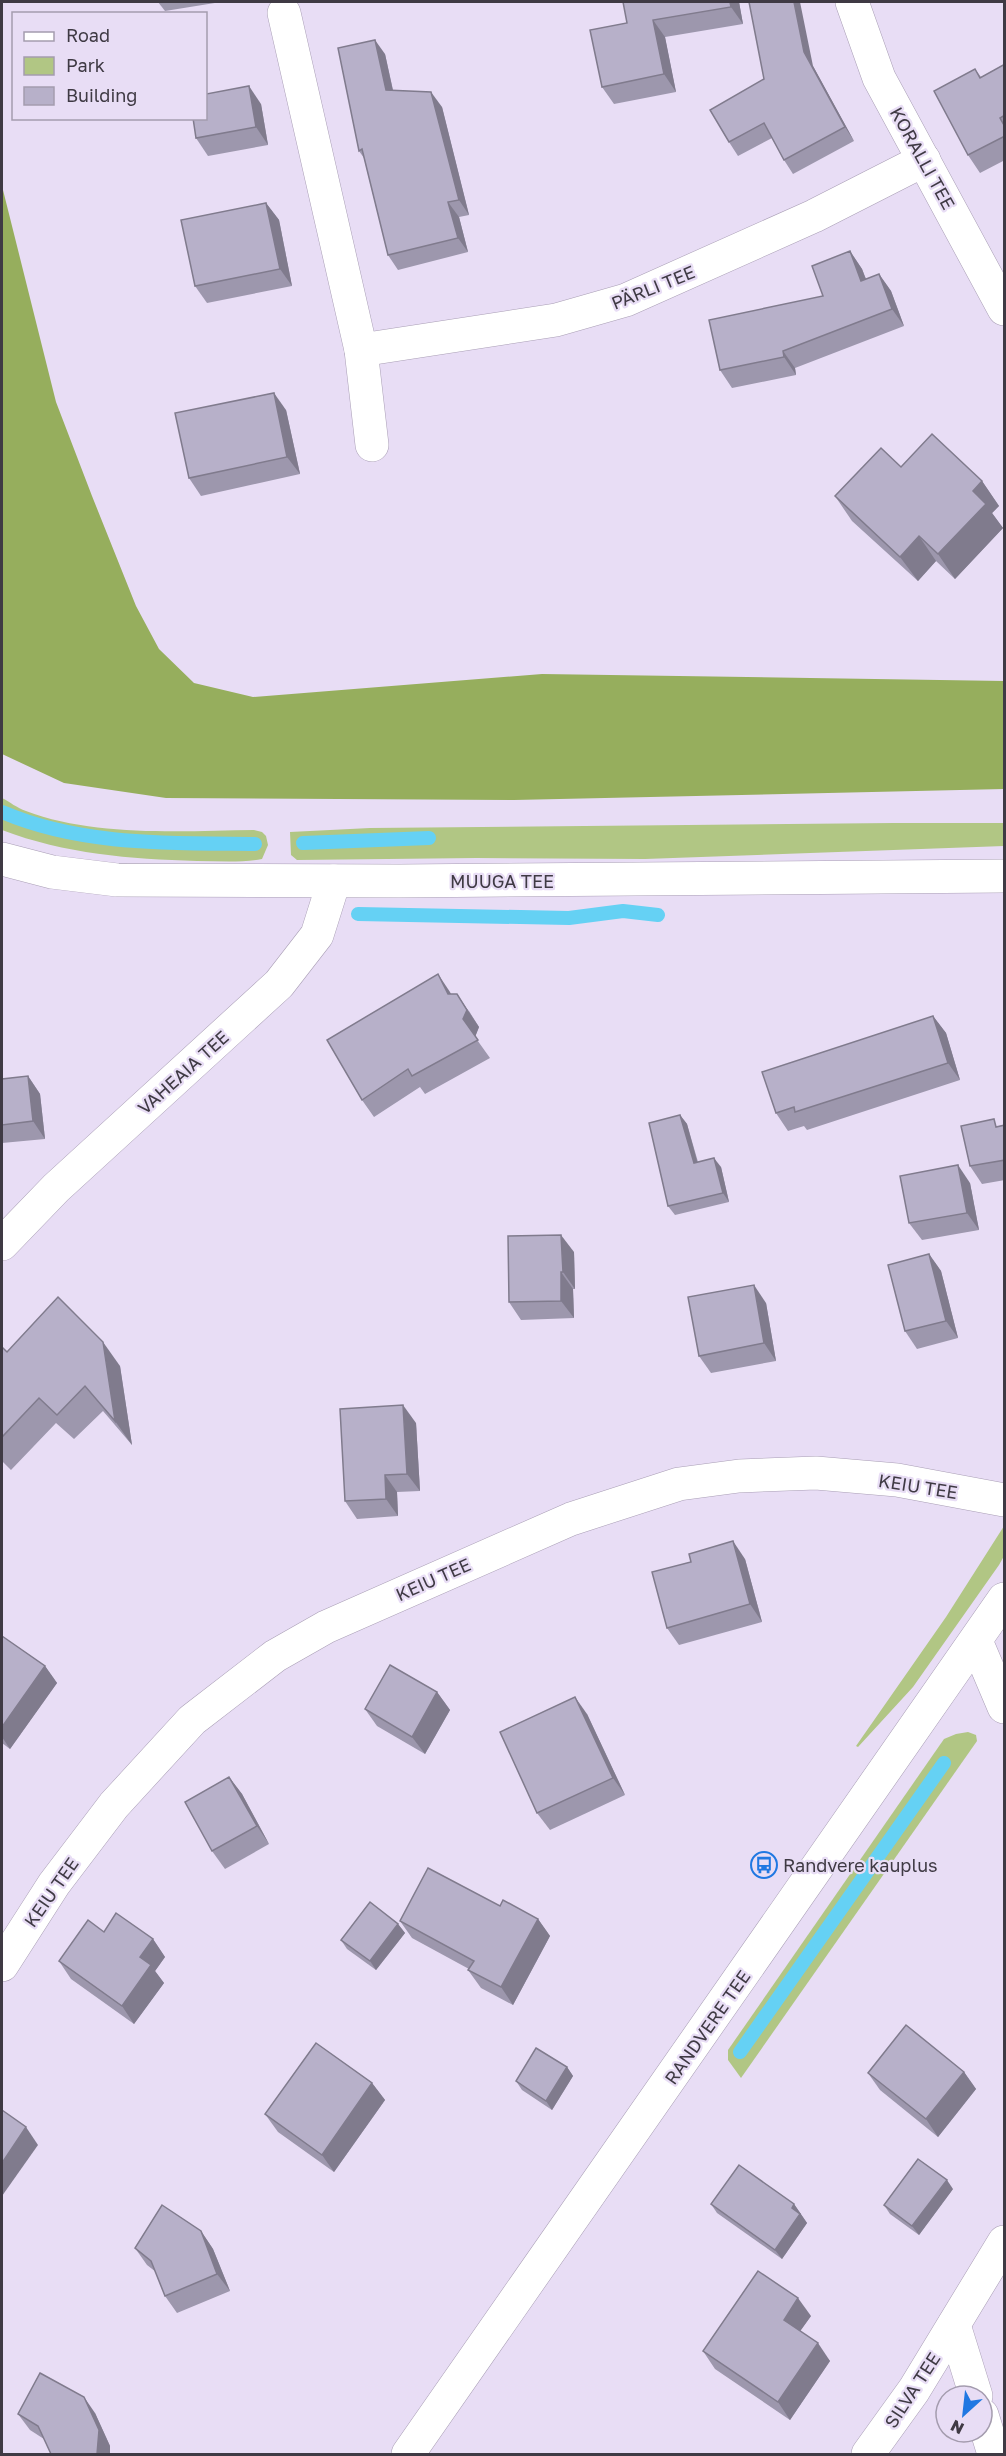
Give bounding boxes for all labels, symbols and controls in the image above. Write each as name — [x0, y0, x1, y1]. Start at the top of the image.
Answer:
legend — [12, 12, 207, 120]
text: Road — [66, 24, 110, 46]
text: Park — [66, 54, 105, 76]
text: Building — [66, 84, 137, 106]
street label: KORALLI TEE — [886, 103, 960, 213]
street label: PÄRLI TEE — [608, 260, 698, 314]
street label: MUUGA TEE — [450, 870, 554, 892]
street label: VAHEAIA TEE — [133, 1025, 233, 1119]
street label: KEIU TEE — [877, 1469, 959, 1503]
street label: KEIU TEE — [392, 1553, 474, 1605]
bus stop icon: Randvere kauplus — [749, 1850, 779, 1880]
street label: KEIU TEE — [19, 1853, 83, 1931]
place label: Randvere kauplus — [783, 1854, 938, 1876]
street label: RANDVERE TEE — [660, 1966, 754, 2088]
street label: SILVA TEE — [879, 2348, 945, 2432]
north arrow — [934, 2384, 994, 2444]
text: N — [947, 2416, 967, 2439]

